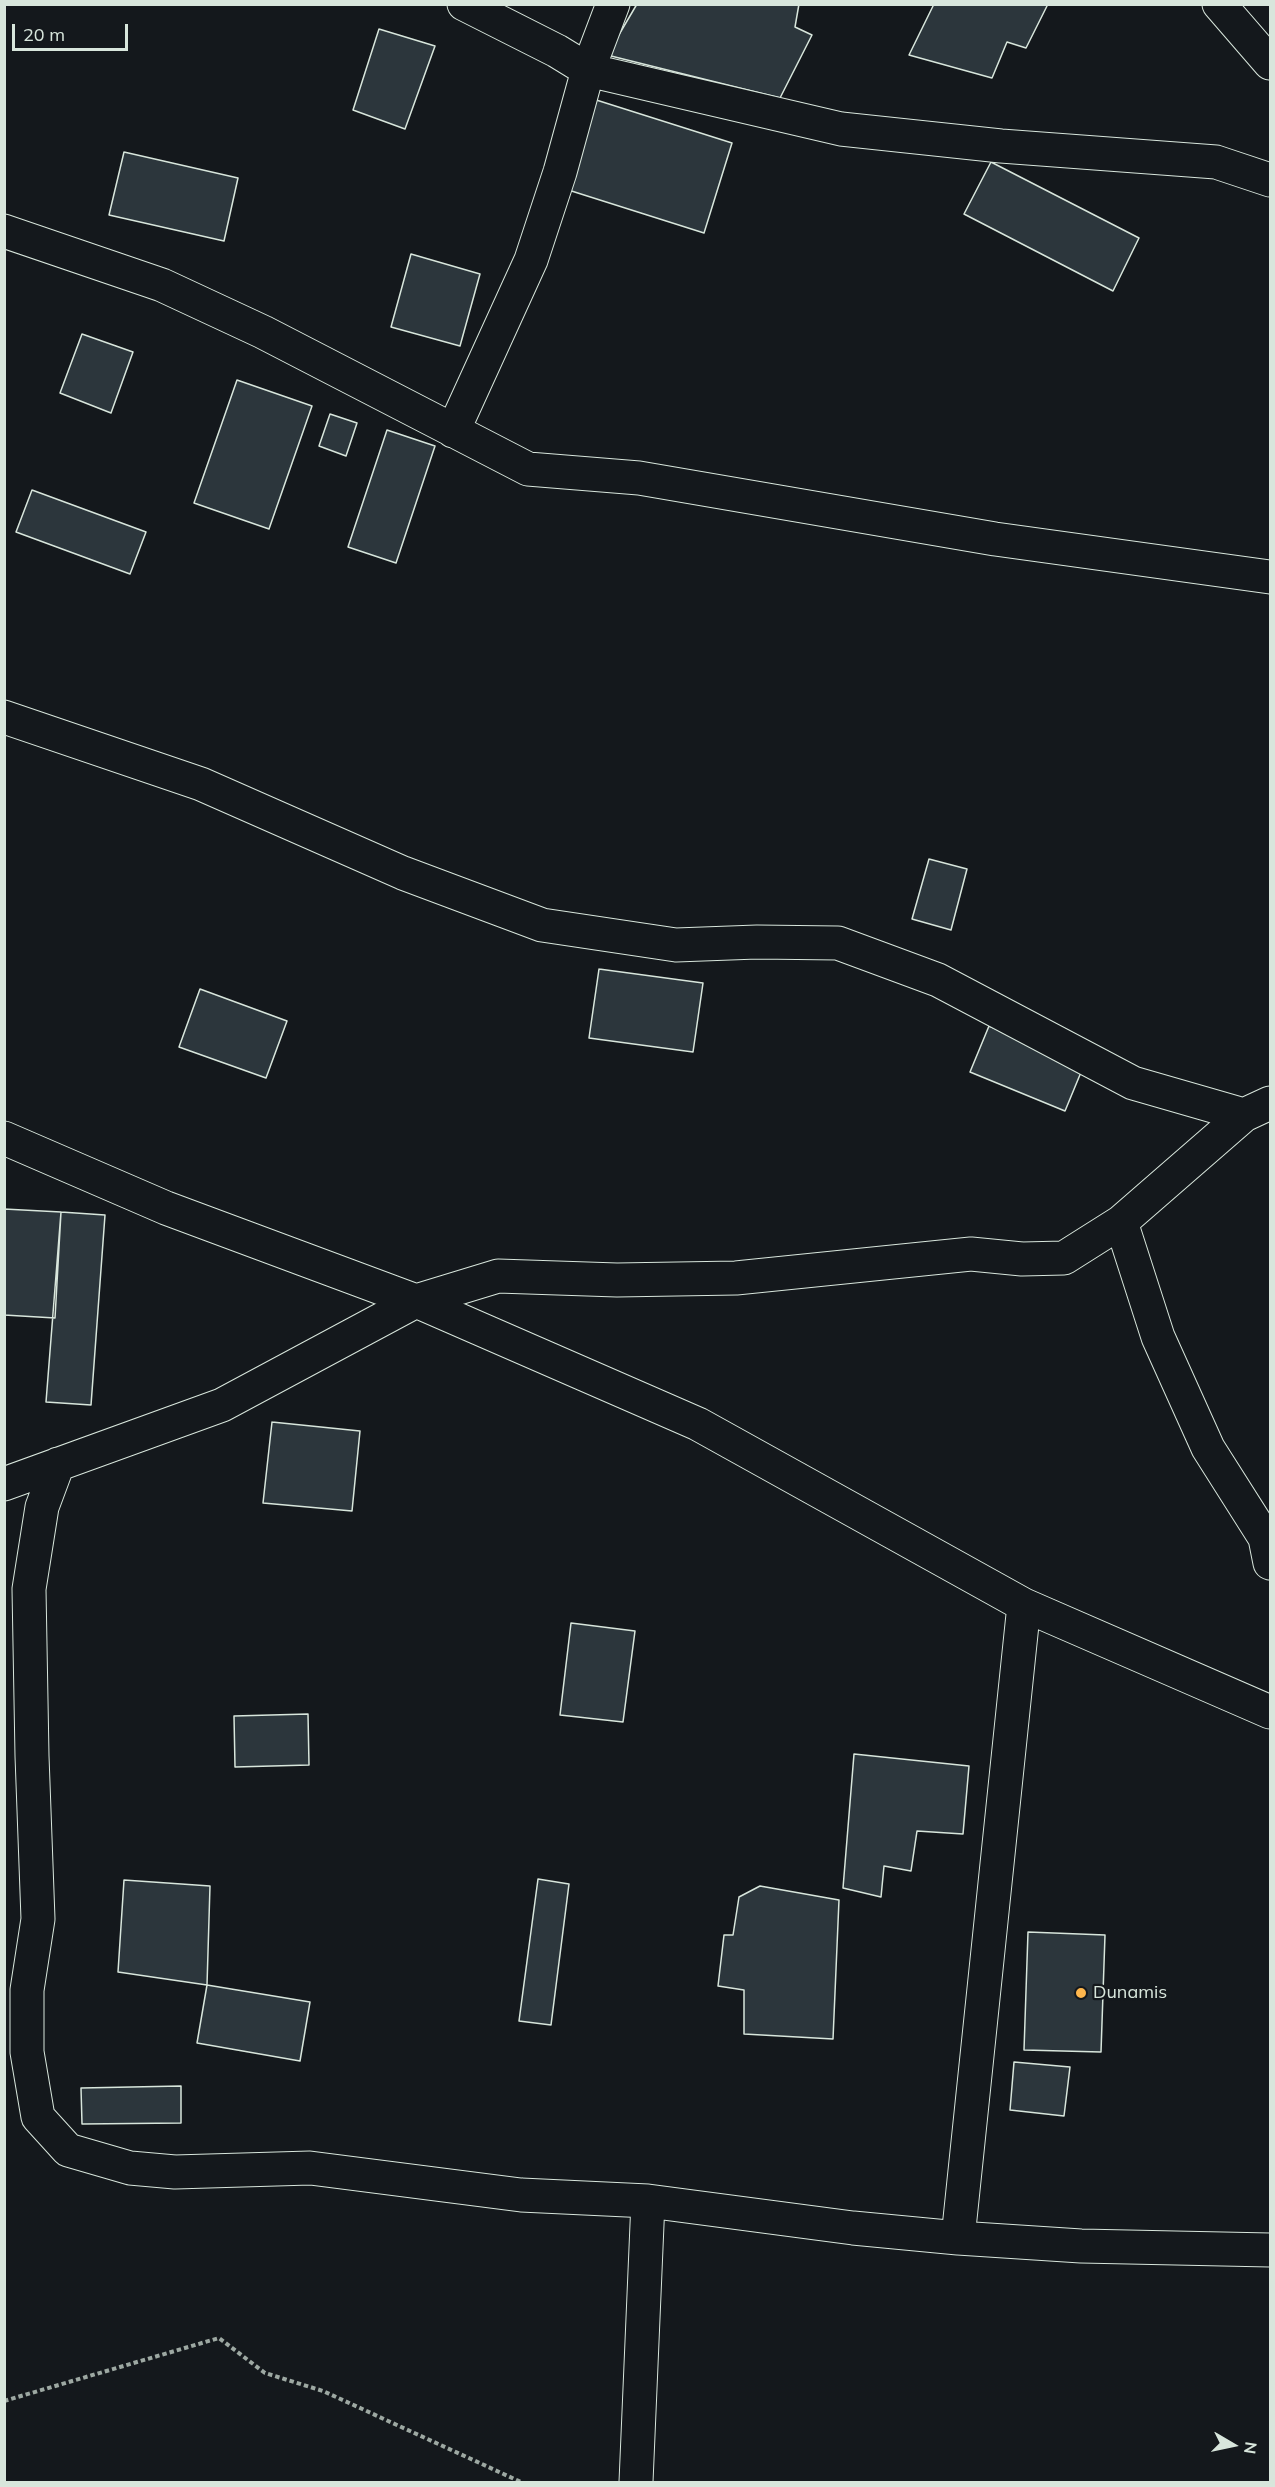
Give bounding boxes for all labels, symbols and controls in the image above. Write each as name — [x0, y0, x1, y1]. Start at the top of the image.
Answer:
scale bar — [15, 12, 130, 50]
text: 20 m — [23, 23, 65, 46]
place label: Dunamis — [1093, 1982, 1167, 2004]
marker: Dunamis — [1074, 1986, 1088, 2000]
north arrow — [1203, 2415, 1263, 2475]
text: N — [1240, 2440, 1262, 2455]

